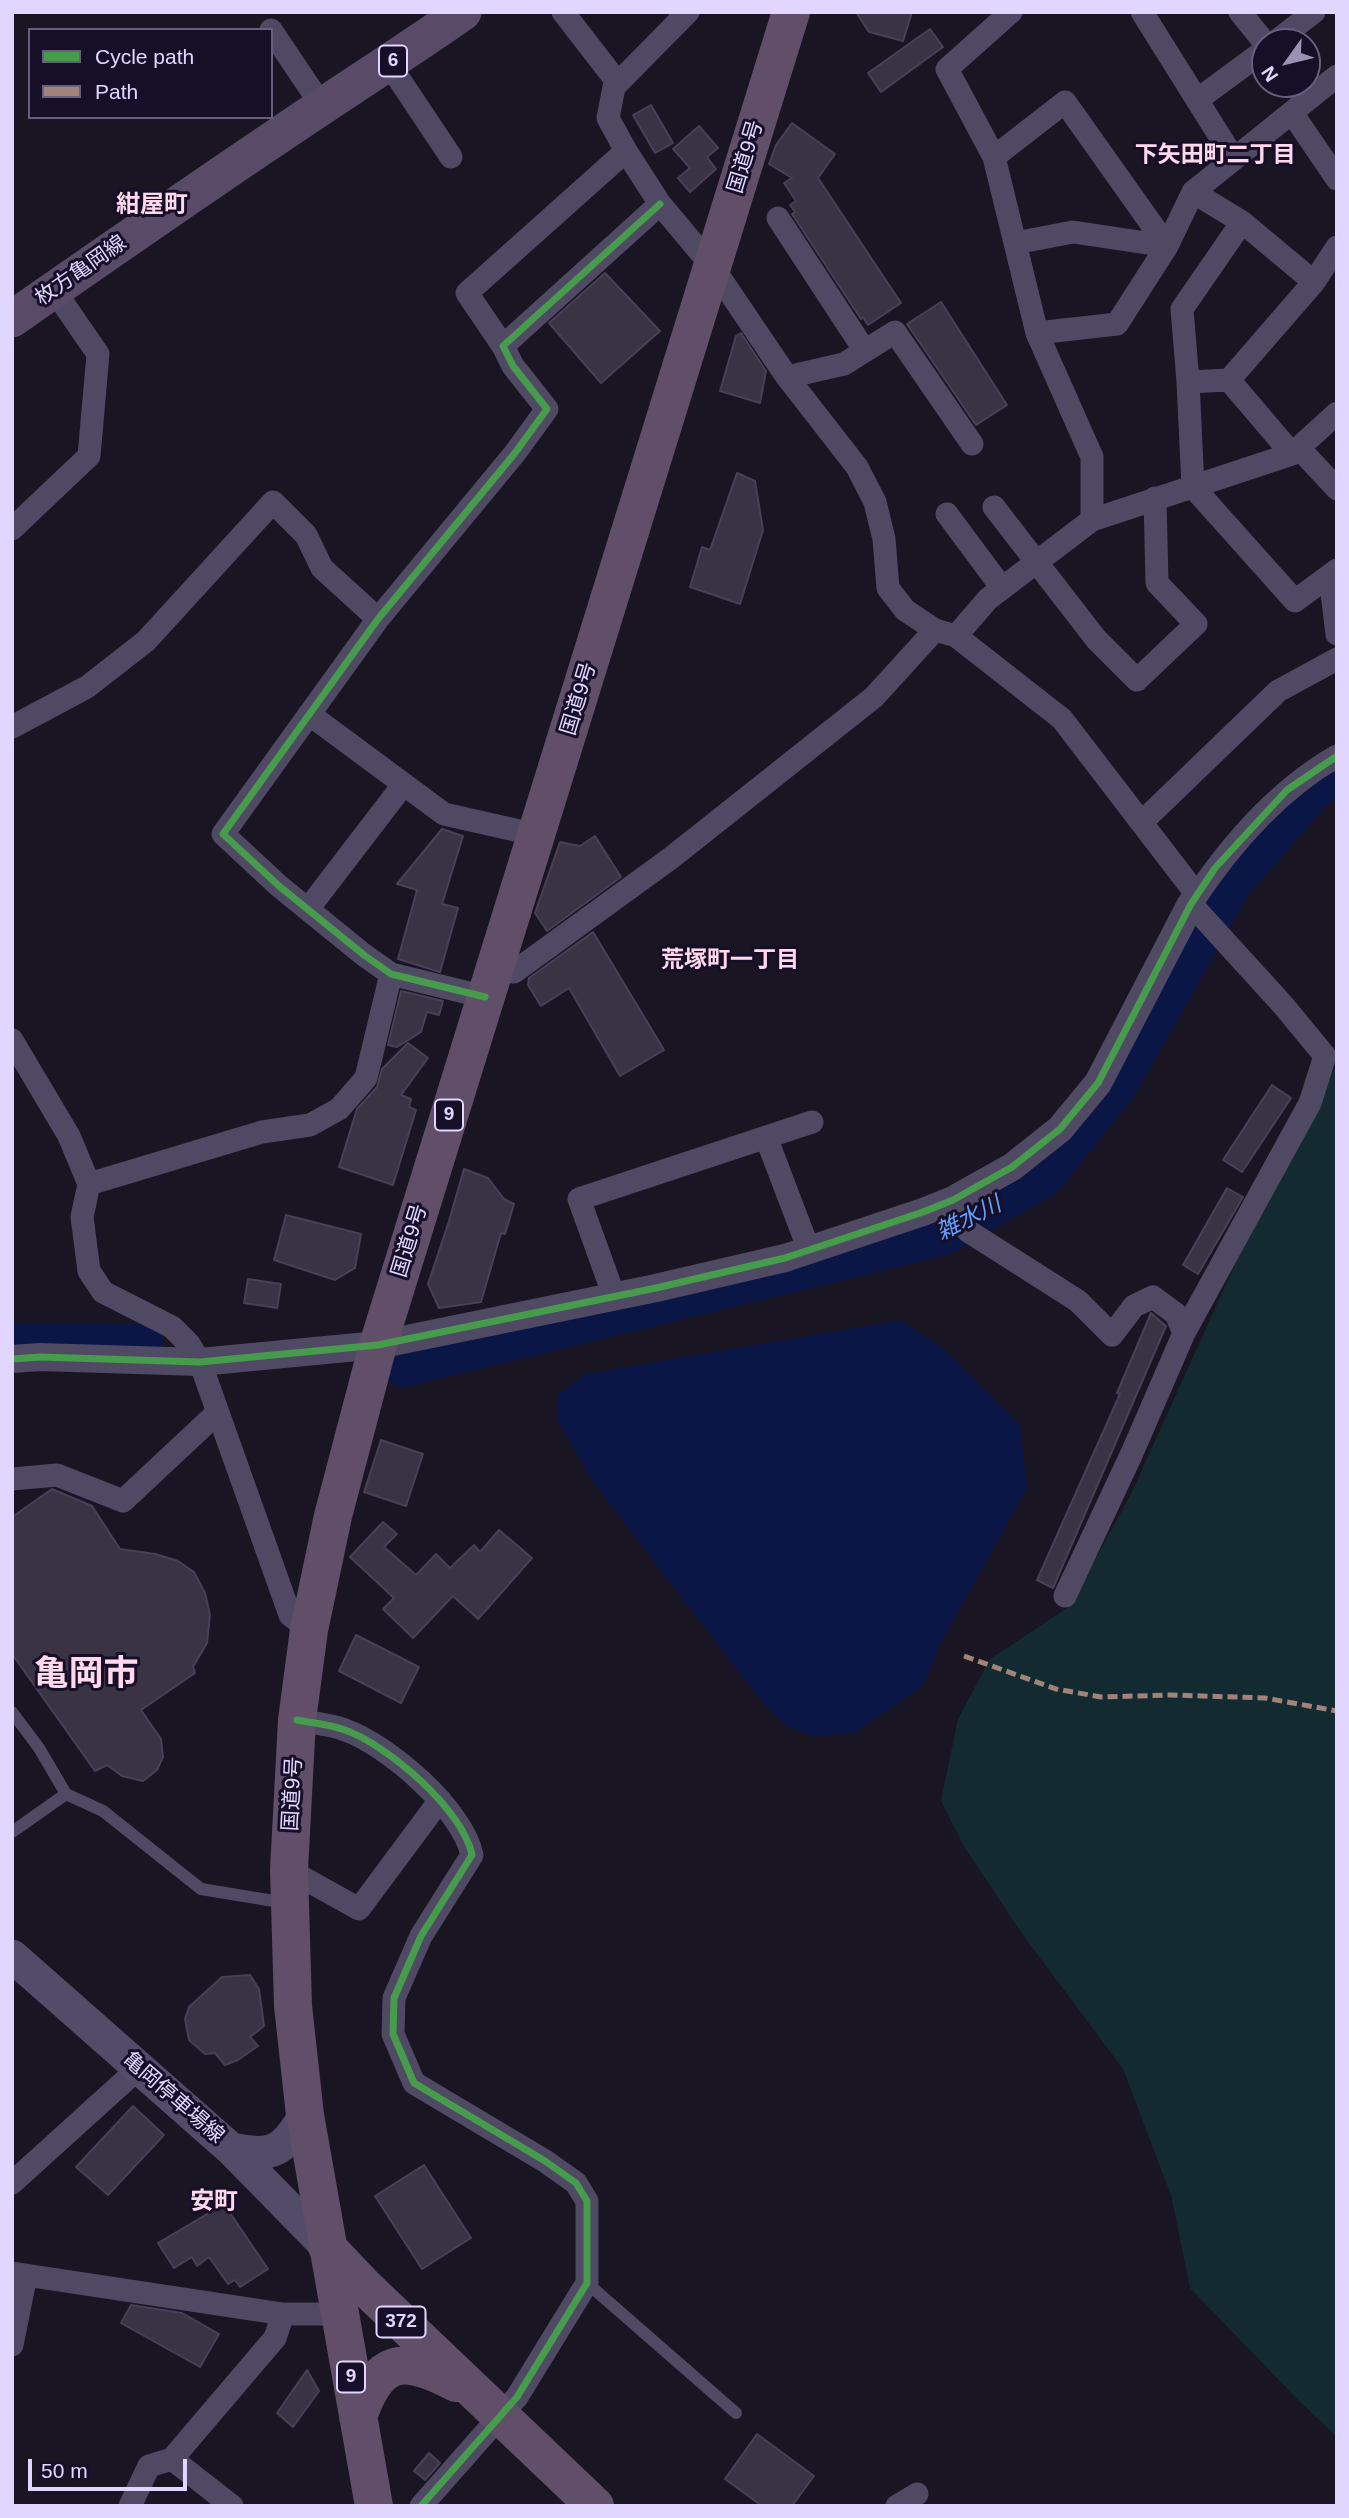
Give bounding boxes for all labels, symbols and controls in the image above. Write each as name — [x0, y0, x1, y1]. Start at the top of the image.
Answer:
legend — [28, 28, 273, 119]
north arrow — [1251, 28, 1321, 98]
text: Cycle path — [95, 45, 194, 68]
road number: 6 — [379, 45, 407, 76]
text: N — [1257, 62, 1282, 85]
text: Path — [95, 80, 138, 103]
street label: 国道9号 — [723, 118, 769, 196]
district label: 下矢田町二丁目 — [1135, 142, 1295, 170]
district label: 紺屋町 — [116, 191, 188, 219]
street label: 枚方亀岡線 — [31, 231, 131, 311]
street label: 国道9号 — [556, 660, 602, 738]
district label: 荒塚町一丁目 — [661, 947, 799, 975]
road number: 9 — [435, 1100, 463, 1130]
water label: 雑水川 — [932, 1191, 1006, 1247]
street label: 国道9号 — [387, 1202, 433, 1280]
district label: 亀岡市 — [34, 1654, 138, 1696]
street label: 国道9号 — [278, 1756, 308, 1832]
street label: 亀岡停車場線 — [117, 2047, 229, 2149]
district label: 安町 — [190, 2188, 238, 2216]
road number: 372 — [376, 2306, 426, 2338]
road number: 9 — [337, 2362, 365, 2392]
scale bar — [32, 2444, 191, 2488]
text: 50 m — [41, 2459, 88, 2482]

